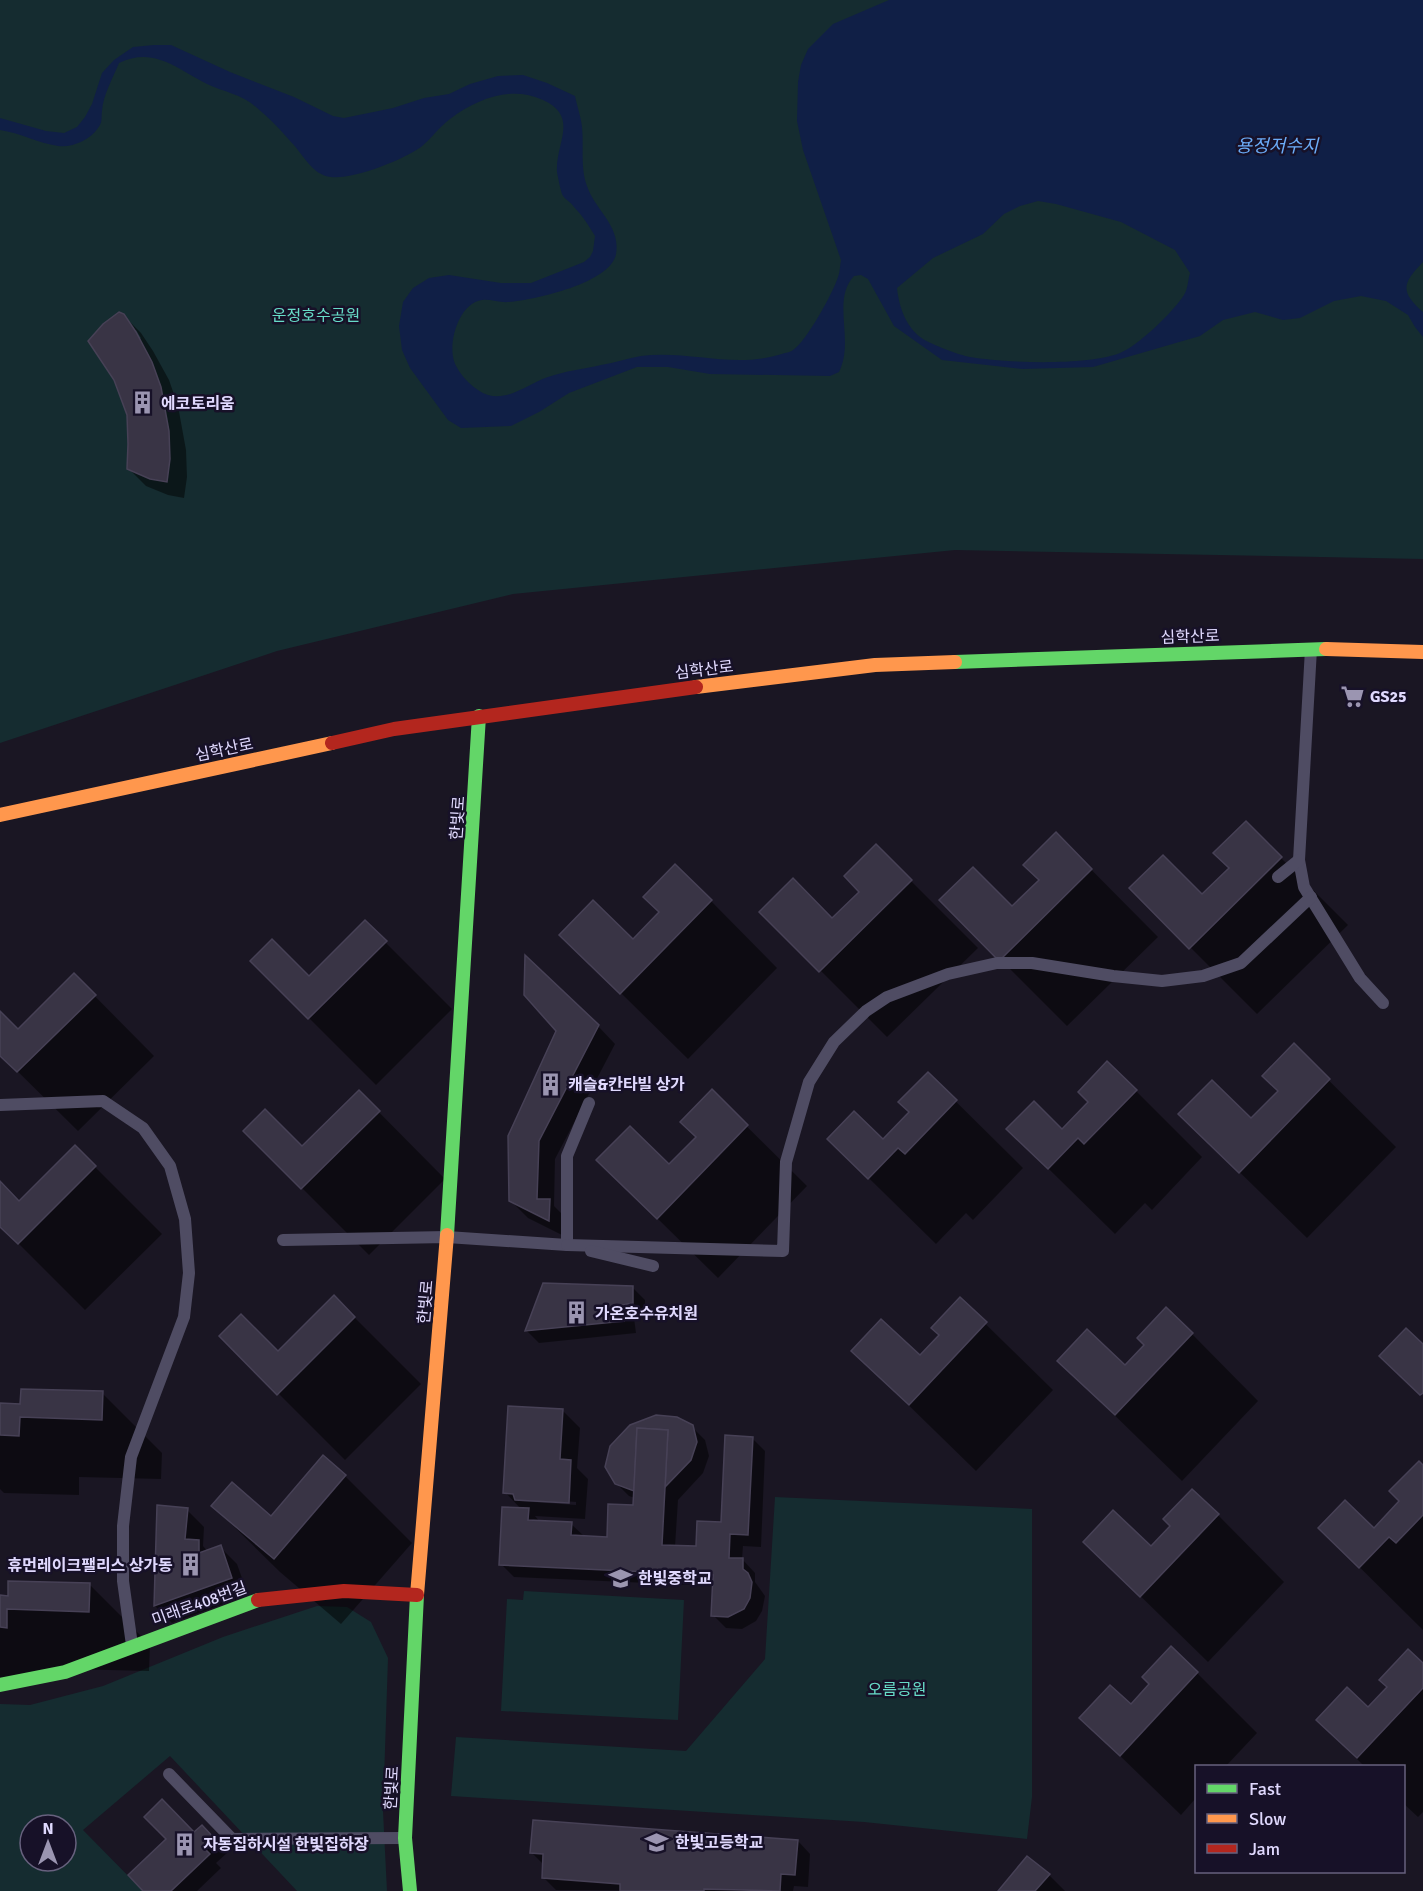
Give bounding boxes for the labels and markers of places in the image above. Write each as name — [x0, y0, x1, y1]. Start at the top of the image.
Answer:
building icon: 에코토리움 — [130, 390, 156, 416]
place label: 에코토리움 — [161, 394, 235, 414]
supermarket icon: GS25 — [1339, 683, 1365, 709]
place label: GS25 — [1370, 687, 1407, 707]
building icon: 캐슬&칸타빌 상가 — [537, 1071, 563, 1097]
place label: 캐슬&칸타빌 상가 — [568, 1075, 685, 1095]
building icon: 가온호수유치원 — [564, 1300, 590, 1326]
place label: 가온호수유치원 — [595, 1304, 698, 1324]
building icon: 휴먼레이크팰리스 상가동 — [178, 1552, 204, 1578]
place label: 휴먼레이크팰리스 상가동 — [8, 1556, 173, 1576]
school or university icon: 한빛중학교 — [607, 1565, 633, 1591]
place label: 한빛중학교 — [638, 1569, 712, 1589]
school or university icon: 한빛고등학교 — [644, 1829, 670, 1855]
building icon: 자동집하시설 한빛집하장 — [172, 1831, 198, 1857]
place label: 한빛고등학교 — [675, 1833, 764, 1853]
place label: 자동집하시설 한빛집하장 — [203, 1835, 369, 1855]

